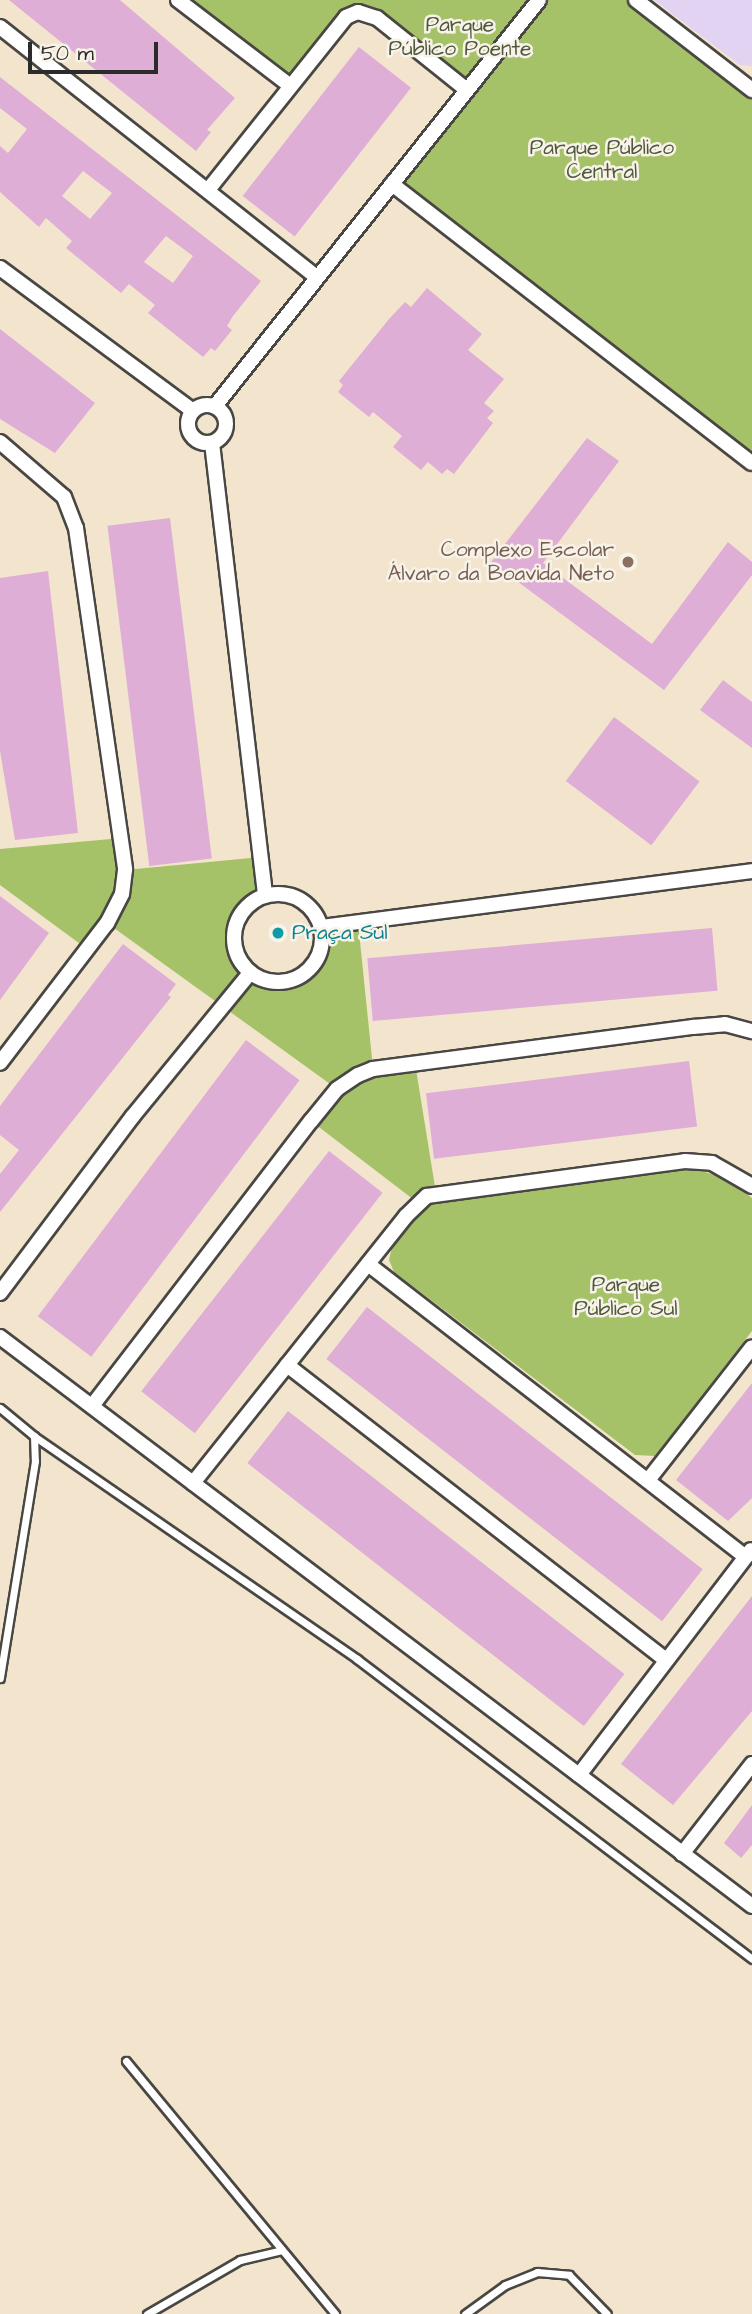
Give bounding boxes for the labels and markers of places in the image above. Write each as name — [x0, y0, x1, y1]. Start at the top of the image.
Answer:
place label: Complexo Escolar Álvaro da Boavida Neto — [388, 537, 614, 587]
marker: Complexo Escolar Álvaro da Boavida Neto — [620, 554, 636, 570]
place label: Praça Sul — [292, 920, 388, 946]
marker: Praça Sul — [270, 925, 286, 941]

